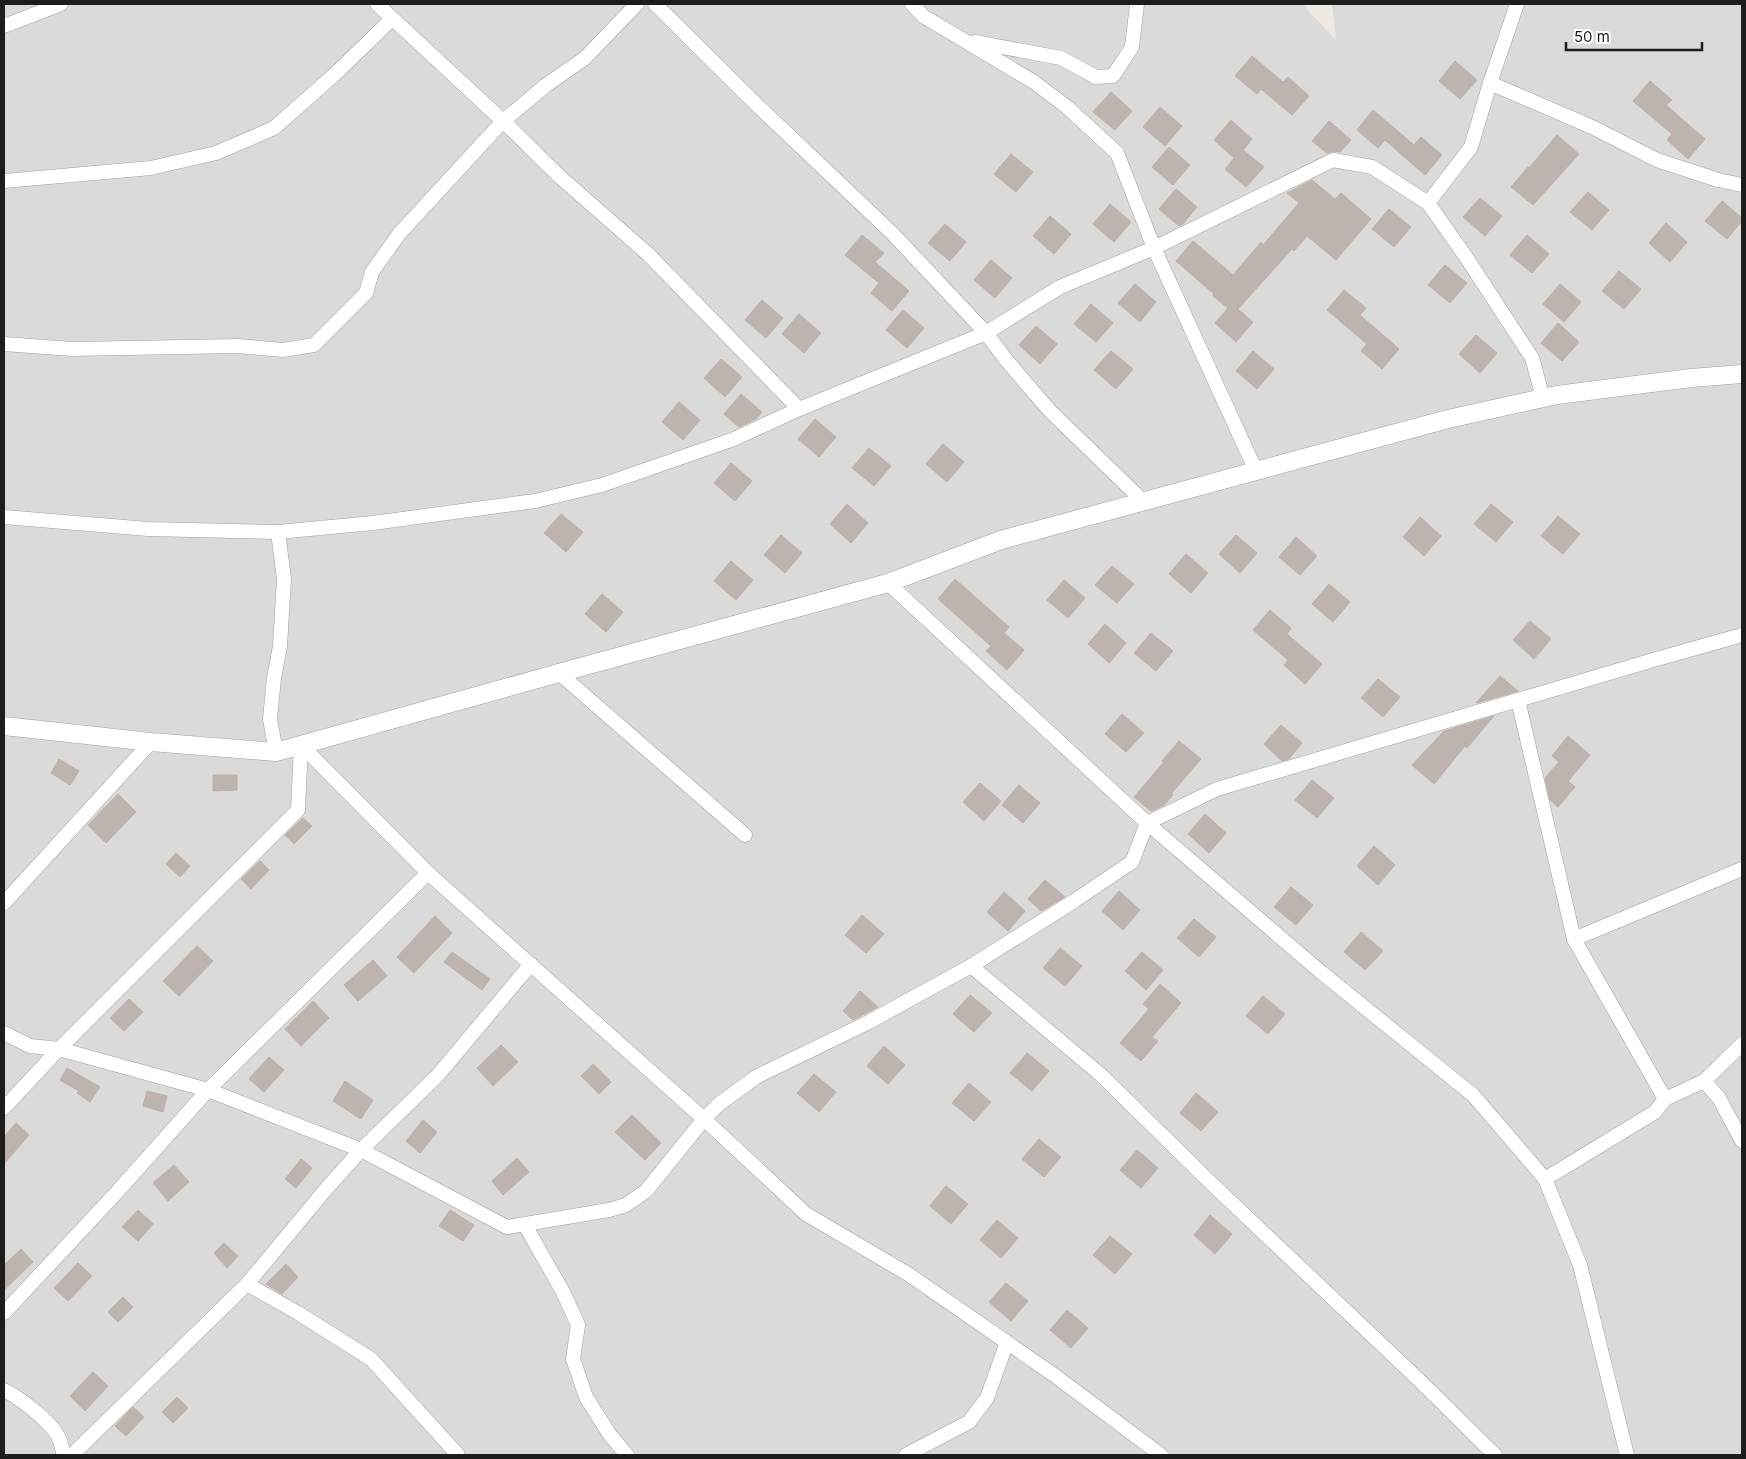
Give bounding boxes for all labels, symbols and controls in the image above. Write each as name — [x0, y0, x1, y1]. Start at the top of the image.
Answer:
scale bar — [1566, 20, 1702, 52]
text: 50 m — [1574, 27, 1610, 46]

